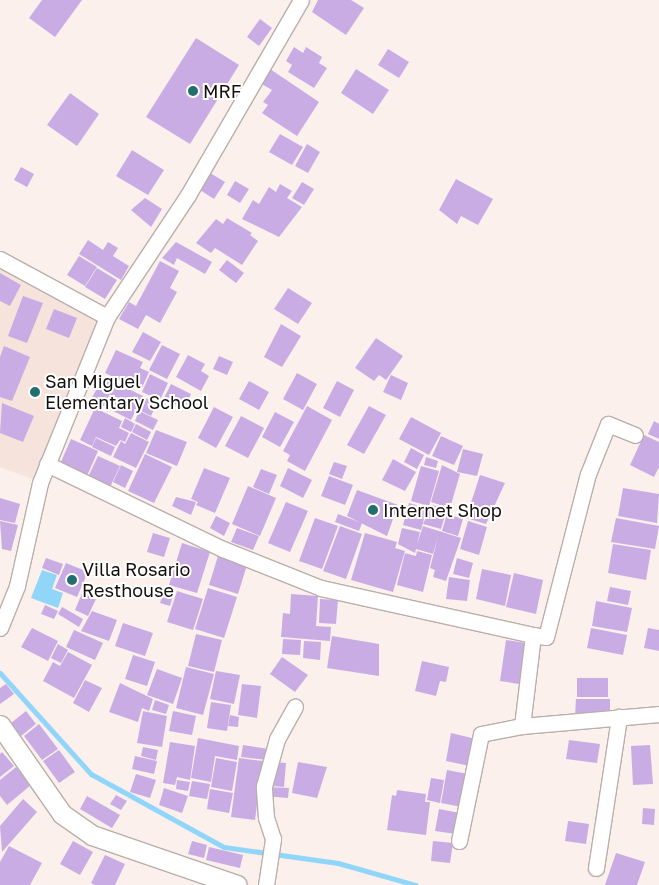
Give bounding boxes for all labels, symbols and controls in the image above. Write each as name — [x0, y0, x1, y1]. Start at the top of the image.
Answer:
place label: MRF — [203, 80, 241, 102]
marker: MRF — [187, 85, 199, 97]
place label: San Miguel Elementary School — [45, 371, 209, 414]
marker: San Miguel Elementary School — [29, 386, 41, 398]
place label: Internet Shop — [383, 499, 502, 521]
marker: Internet Shop — [367, 504, 379, 516]
place label: Villa Rosario Resthouse — [82, 559, 190, 602]
marker: Villa Rosario Resthouse — [66, 574, 78, 586]

